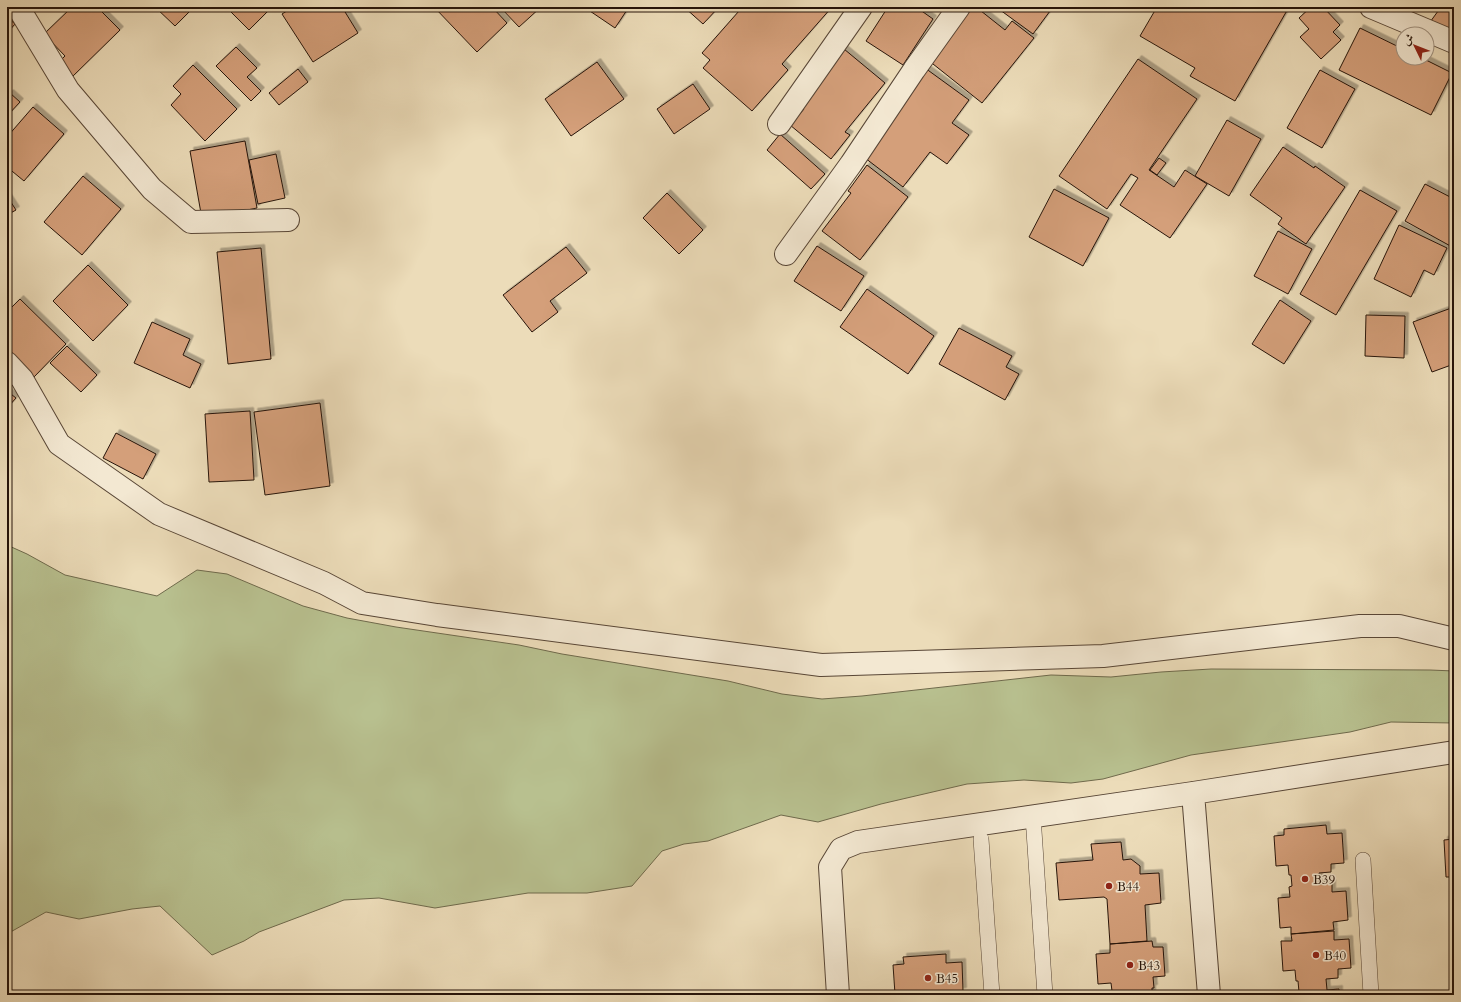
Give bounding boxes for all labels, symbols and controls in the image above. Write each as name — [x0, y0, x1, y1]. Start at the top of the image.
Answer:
north arrow — [1395, 26, 1435, 66]
text: ش — [1399, 30, 1417, 49]
place label: B39 — [1313, 871, 1335, 889]
marker: B39 — [1300, 874, 1310, 884]
place label: B44 — [1117, 878, 1139, 896]
marker: B44 — [1104, 881, 1114, 891]
place label: B40 — [1324, 947, 1346, 965]
marker: B40 — [1311, 950, 1321, 960]
place label: B43 — [1138, 957, 1160, 975]
marker: B43 — [1125, 960, 1135, 970]
place label: B45 — [936, 970, 958, 988]
marker: B45 — [923, 973, 933, 983]

